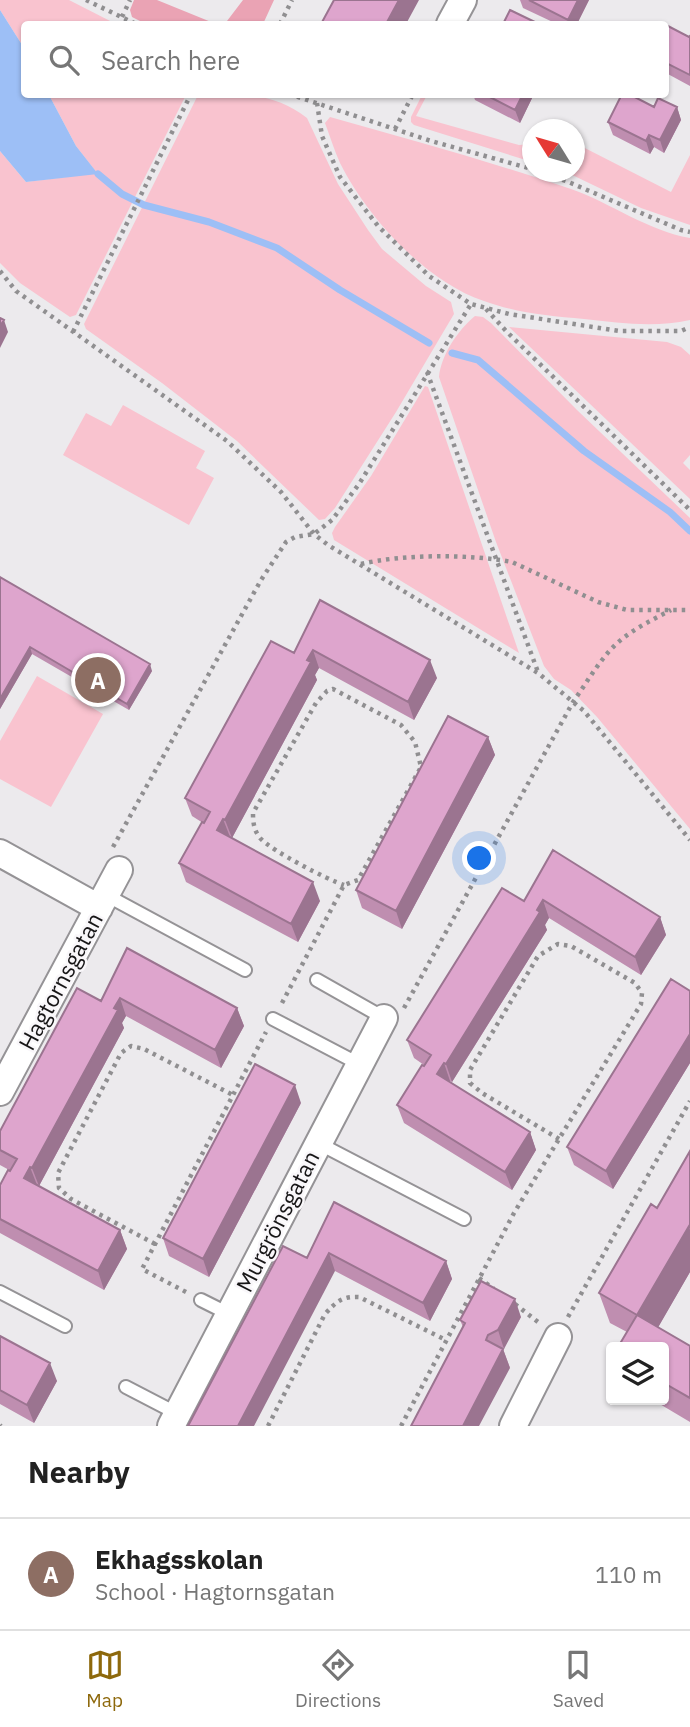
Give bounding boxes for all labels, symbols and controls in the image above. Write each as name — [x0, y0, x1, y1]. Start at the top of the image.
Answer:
search box — [21, 21, 669, 98]
icon: search — [45, 41, 83, 79]
text: Search here — [101, 43, 240, 77]
north arrow — [522, 119, 585, 182]
pin: A — [75, 654, 121, 706]
your location — [462, 841, 496, 875]
street label: Hagtornsgatan — [11, 907, 109, 1055]
street label: Murgrönsgatan — [228, 1145, 326, 1297]
map controls — [606, 1342, 669, 1405]
button: layers — [606, 1342, 669, 1405]
text: Nearby — [28, 1452, 130, 1491]
text: Ekhagsskolan — [95, 1542, 264, 1576]
text: A — [43, 1559, 59, 1589]
text: 110 m — [595, 1559, 662, 1589]
text: School · Hagtornsgatan — [95, 1576, 335, 1606]
tab: Map — [86, 1646, 124, 1712]
tab: Directions — [295, 1646, 381, 1712]
tab: Saved — [553, 1646, 604, 1712]

